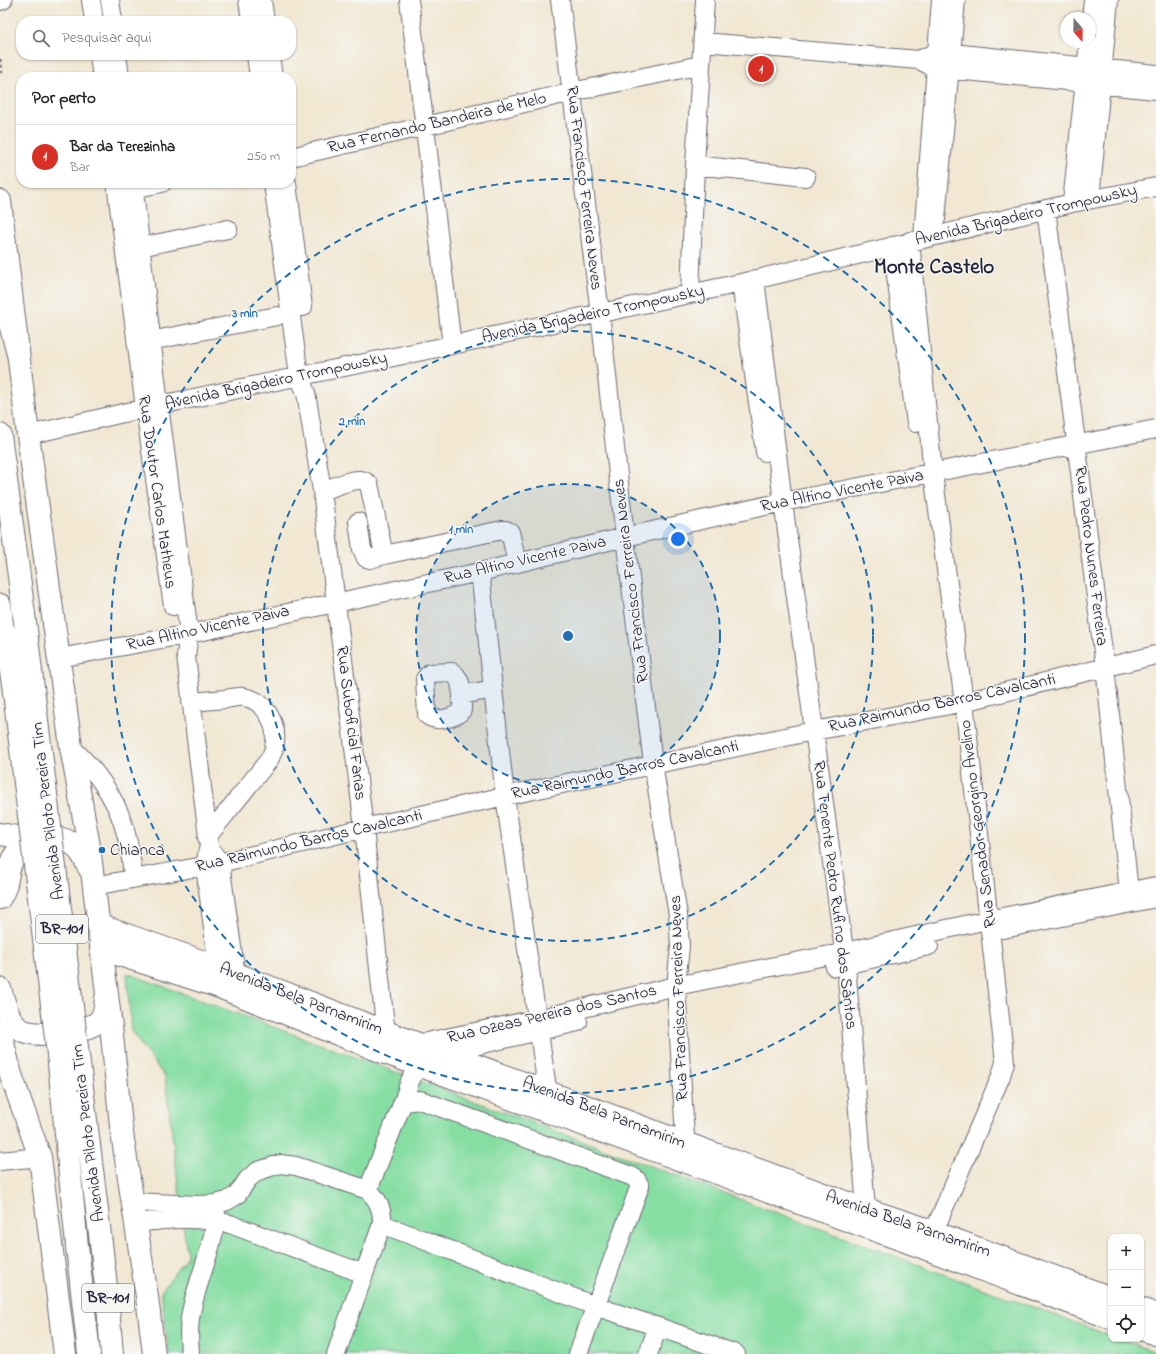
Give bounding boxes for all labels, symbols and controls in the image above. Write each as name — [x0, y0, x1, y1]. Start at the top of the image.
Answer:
north arrow — [1060, 12, 1096, 48]
search box — [16, 16, 296, 60]
icon: search — [30, 27, 52, 49]
text: Pesquisar aqui — [62, 27, 151, 49]
pin: 1 — [748, 54, 774, 84]
street label: Rua Francisco Ferreira Neves — [559, 84, 609, 292]
text: Por perto — [32, 86, 96, 111]
street label: Rua Fernando Bandeira de Melo — [325, 86, 549, 160]
text: Bar da Terezinha — [70, 136, 175, 158]
text: 1 — [43, 147, 47, 166]
text: 250 m — [247, 147, 280, 166]
text: Bar — [70, 158, 90, 177]
street label: Avenida Brigadeiro Trompowsky — [913, 177, 1140, 255]
district label: Monte Castelo — [874, 253, 994, 283]
street label: Avenida Brigadeiro Trompowsky — [480, 278, 707, 352]
text: 3 min — [231, 305, 258, 323]
street label: Avenida Brigadeiro Trompowsky — [163, 345, 390, 419]
street label: Rua Doutor Carlos Matheus — [131, 394, 183, 590]
text: 2 min — [338, 413, 365, 431]
street label: Rua Altino Vicente Paiva — [758, 463, 926, 519]
street label: Rua Pedro Nunes Ferreira — [1068, 465, 1114, 647]
street label: Rua Francisco Ferreira Neves — [606, 477, 656, 685]
text: 1 min — [449, 521, 473, 539]
street label: Rua Altino Vicente Paiva — [441, 529, 609, 591]
your location — [668, 529, 688, 549]
street label: Rua Altino Vicente Paiva — [124, 599, 292, 657]
centre of rings — [561, 629, 575, 643]
street label: Rua Suboficial Farias — [329, 645, 373, 801]
street label: Rua Raimundo Barros Cavalcanti — [826, 667, 1058, 739]
street label: Rua Senador Georgino Avelino — [953, 718, 1005, 929]
street label: Avenida Piloto Pereira Tim — [25, 721, 71, 901]
street label: Rua Raimundo Barros Cavalcanti — [509, 734, 741, 806]
street label: Rua Tenente Pedro Rufino dos Santos — [806, 759, 864, 1031]
street label: Rua Raimundo Barros Cavalcanti — [193, 803, 425, 879]
place label: Chianca — [110, 838, 165, 863]
marker: Chianca — [97, 845, 107, 855]
street label: Rua Francisco Ferreira Neves — [663, 895, 695, 1101]
road number: BR-101 — [36, 915, 88, 943]
street label: Avenida Bela Parnamirim — [216, 956, 386, 1042]
street label: Rua Ozeas Pereira dos Santos — [445, 978, 659, 1050]
street label: Avenida Piloto Pereira Tim — [65, 1043, 111, 1223]
street label: Avenida Bela Parnamirim — [519, 1070, 689, 1156]
street label: Avenida Bela Parnamirim — [822, 1184, 994, 1264]
map controls — [1108, 1234, 1144, 1342]
button: + — [1108, 1234, 1144, 1270]
button: − — [1108, 1270, 1144, 1306]
road number: BR-101 — [82, 1284, 134, 1312]
button: locate — [1108, 1306, 1144, 1342]

